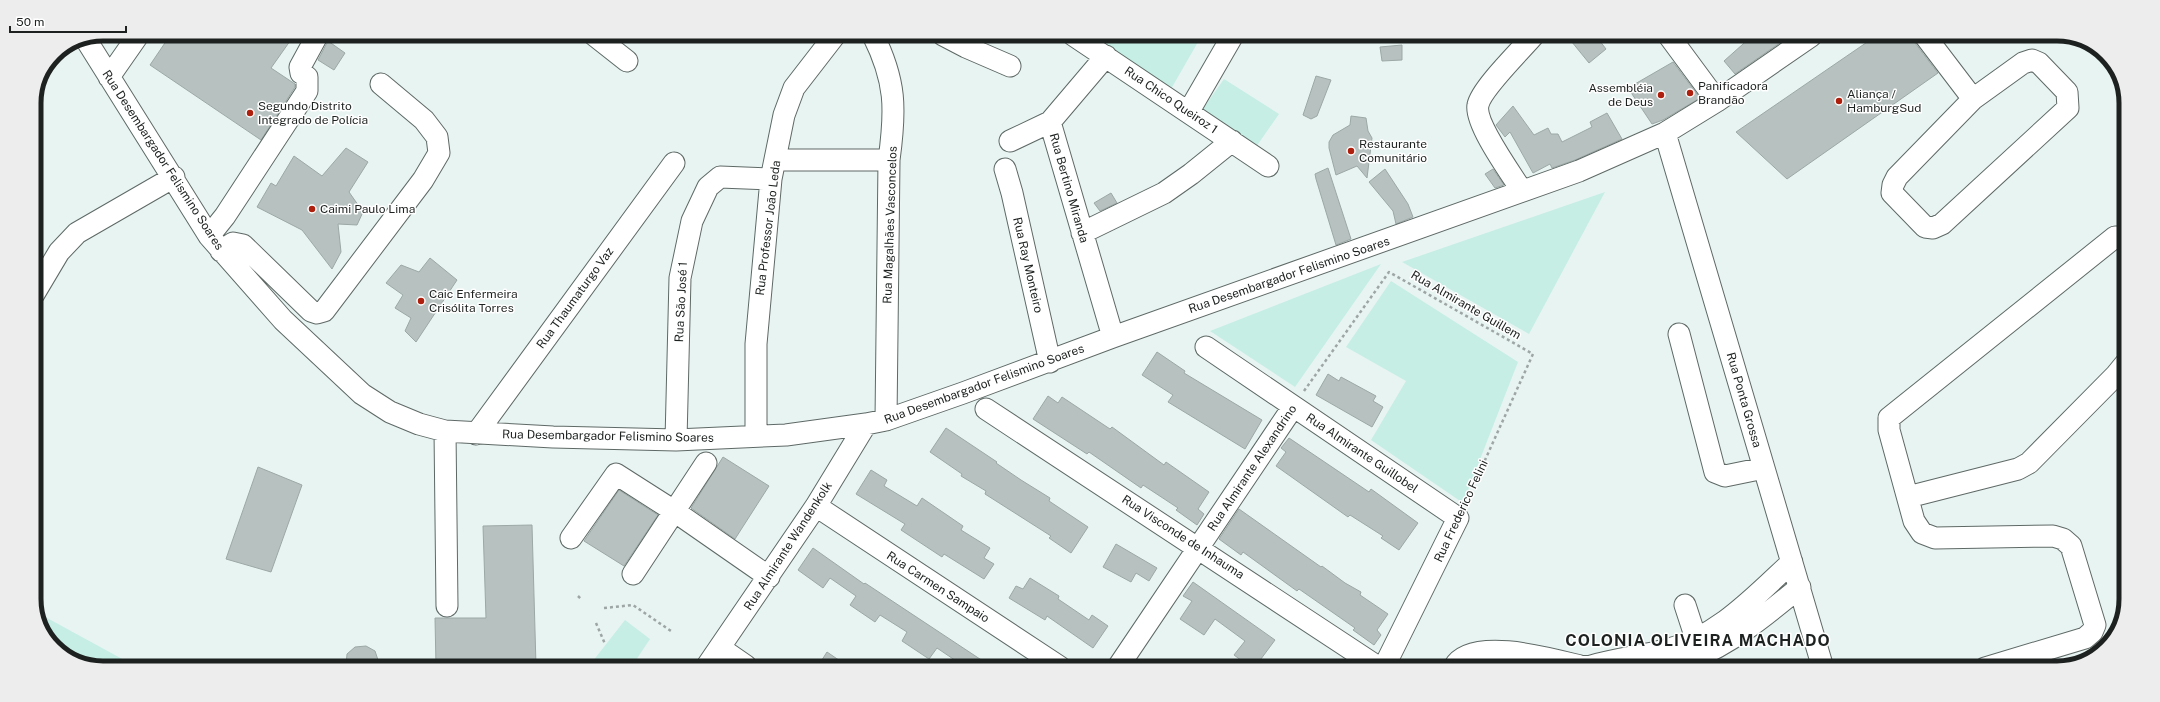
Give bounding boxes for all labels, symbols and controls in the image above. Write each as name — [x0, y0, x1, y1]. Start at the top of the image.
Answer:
scale bar — [10, 8, 126, 34]
text: 50 m — [16, 15, 44, 29]
street label: Rua Chico Queiroz 1 — [1122, 64, 1220, 136]
street label: Rua Desembargador Felismino Soares — [99, 67, 227, 253]
place label: Panificadora Brandão — [1698, 79, 1768, 107]
place label: Assembléia de Deus — [1588, 81, 1653, 109]
place label: Aliança / HamburgSud — [1847, 87, 1921, 115]
marker: Panificadora Brandão — [1685, 88, 1695, 98]
marker: Assembléia de Deus — [1656, 90, 1666, 100]
marker: Aliança / HamburgSud — [1834, 96, 1844, 106]
place label: Segundo Distrito Integrado de Polícia — [258, 99, 368, 127]
marker: Segundo Distrito Integrado de Polícia — [245, 108, 255, 118]
street label: Rua Bertino Miranda — [1047, 131, 1091, 245]
place label: Restaurante Comunitário — [1359, 137, 1427, 165]
street label: Rua Magalhães Vasconcelos — [880, 146, 900, 304]
marker: Restaurante Comunitário — [1346, 146, 1356, 156]
street label: Rua Professor João Leda — [753, 160, 783, 296]
place label: Caimi Paulo Lima — [320, 202, 415, 216]
marker: Caimi Paulo Lima — [307, 204, 317, 214]
street label: Rua Ray Monteiro — [1010, 216, 1046, 315]
street label: Rua Desembargador Felismino Soares — [1187, 234, 1391, 316]
street label: Rua Thaumaturgo Vaz — [534, 244, 617, 351]
street label: Rua São José 1 — [672, 261, 690, 343]
street label: Rua Almirante Guillem — [1408, 268, 1524, 342]
place label: Caic Enfermeira Crisólita Torres — [429, 287, 518, 315]
marker: Caic Enfermeira Crisólita Torres — [416, 296, 426, 306]
street label: Rua Desembargador Felismino Soares — [882, 341, 1086, 427]
street label: Rua Ponta Grossa — [1724, 351, 1764, 449]
street label: Rua Almirante Alexandrino — [1205, 402, 1300, 534]
street label: Rua Almirante Guillobel — [1303, 410, 1421, 496]
street label: Rua Desembargador Felismino Soares — [502, 427, 714, 445]
street label: Rua Frederico Felini — [1431, 458, 1491, 564]
street label: Rua Almirante Wandenkolk — [741, 479, 835, 613]
street label: Rua Visconde de Inhauma — [1119, 492, 1247, 582]
street label: Rua Carmen Sampaio — [884, 549, 992, 626]
district label: COLONIA OLIVEIRA MACHADO — [1565, 631, 1831, 650]

